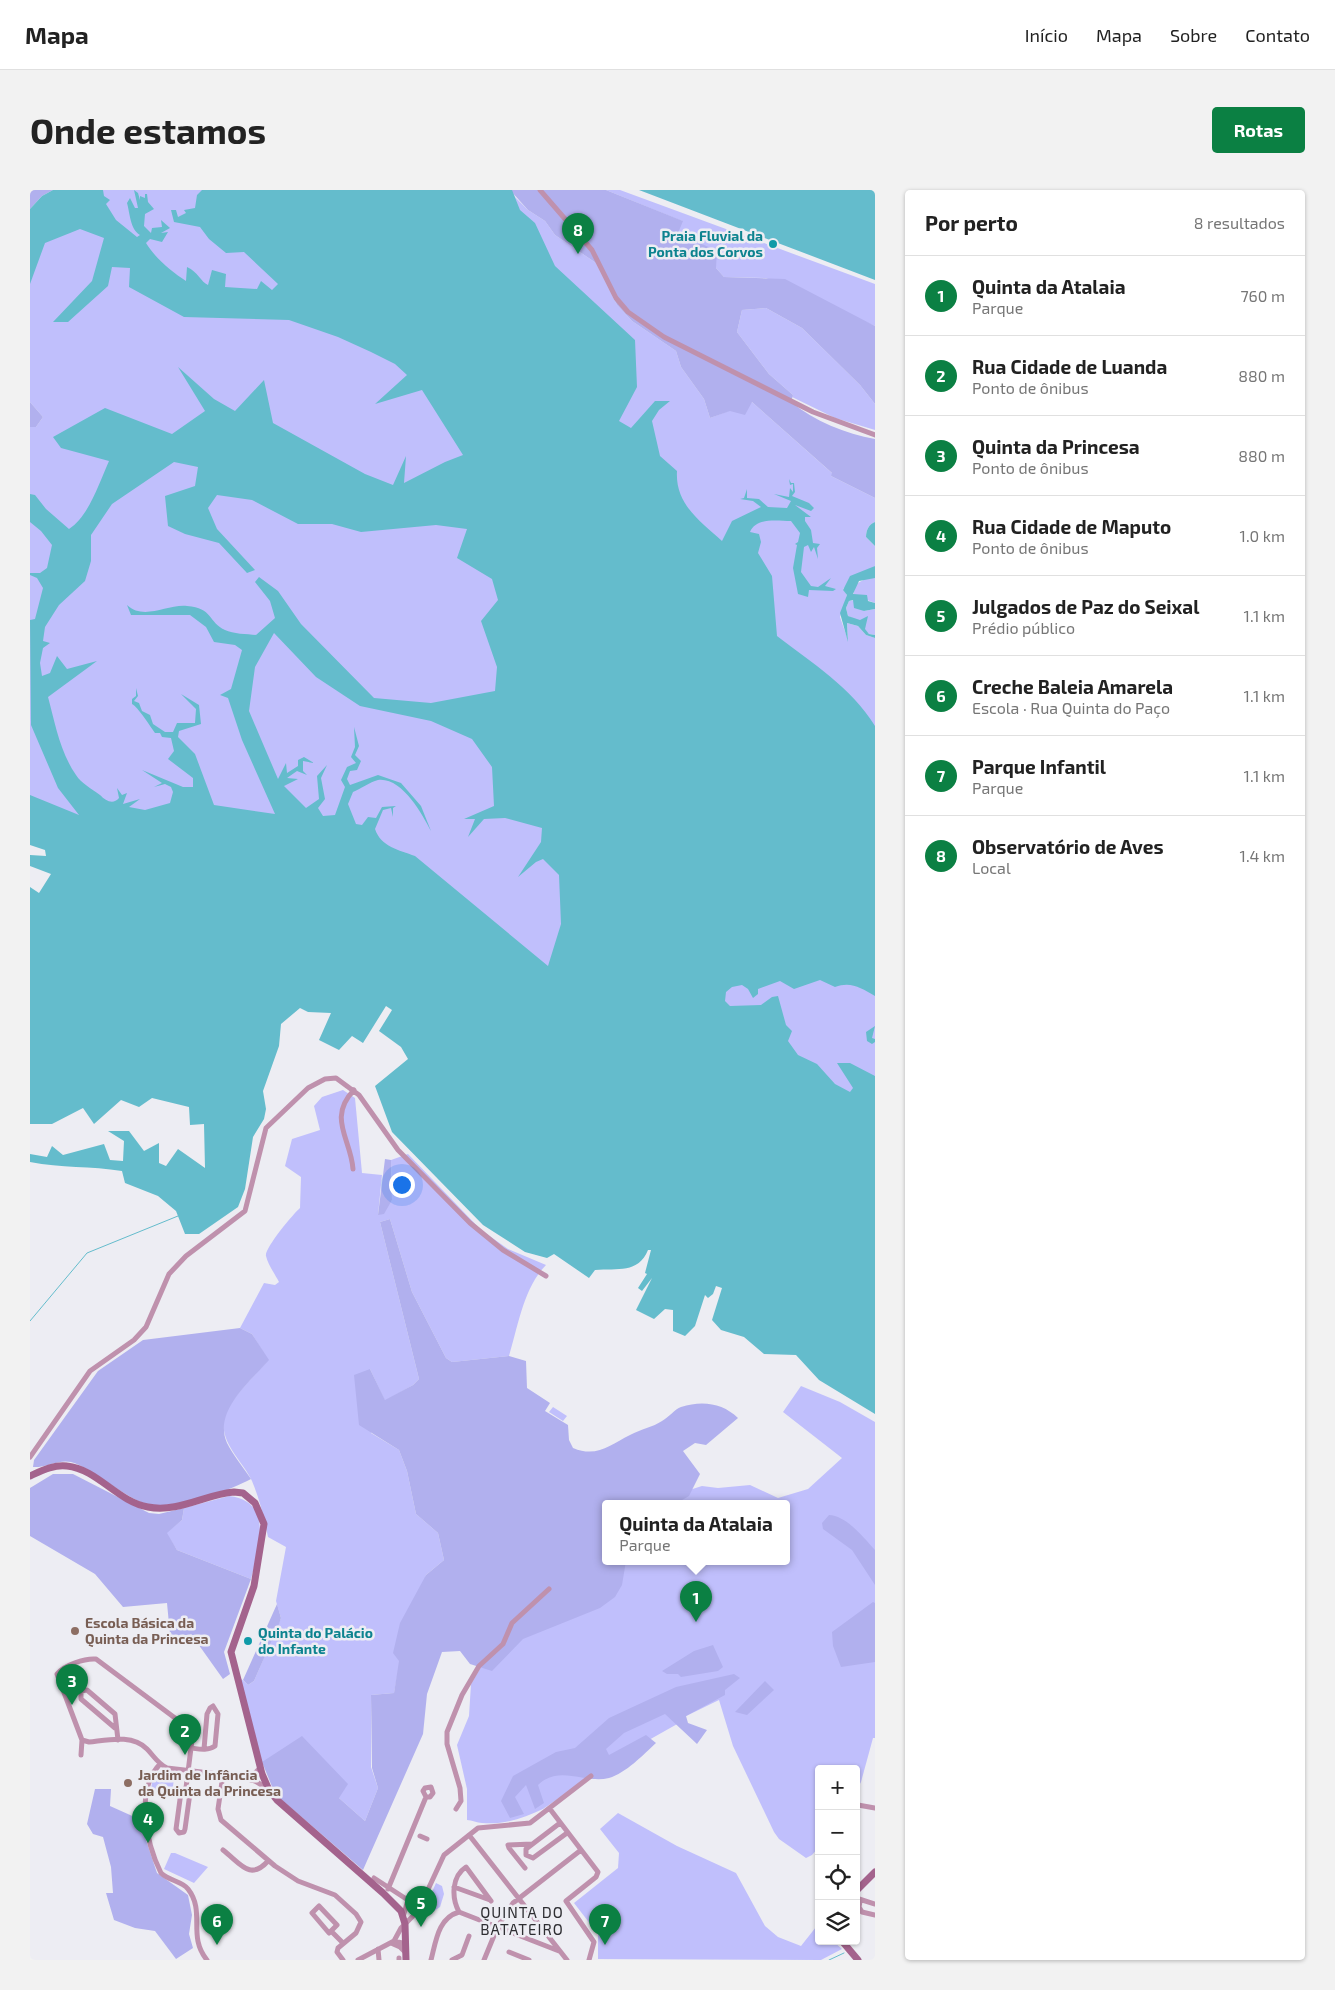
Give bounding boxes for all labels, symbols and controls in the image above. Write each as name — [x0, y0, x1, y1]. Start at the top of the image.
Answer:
text: Mapa — [25, 20, 89, 49]
text: Início — [1025, 24, 1068, 46]
text: Mapa — [1096, 24, 1142, 46]
text: Sobre — [1170, 24, 1217, 46]
text: Contato — [1245, 24, 1310, 46]
button: Rotas — [1212, 107, 1305, 153]
text: Onde estamos — [30, 109, 266, 151]
text: Por perto — [925, 210, 1018, 235]
pin: 8 — [562, 213, 594, 254]
text: 8 resultados — [1194, 213, 1285, 232]
place label: Praia Fluvial da Ponta dos Corvos — [648, 227, 763, 260]
marker: Praia Fluvial da Ponta dos Corvos — [767, 238, 779, 250]
text: Quinta da Atalaia — [972, 275, 1125, 298]
text: 1 — [938, 286, 944, 305]
text: 760 m — [1240, 286, 1285, 305]
text: Parque — [972, 298, 1023, 317]
text: Rua Cidade de Luanda — [972, 355, 1167, 378]
text: 2 — [936, 366, 946, 385]
text: 880 m — [1238, 366, 1285, 385]
text: Ponto de ônibus — [972, 378, 1089, 397]
text: Quinta da Princesa — [972, 435, 1140, 458]
text: 3 — [936, 446, 946, 465]
text: 880 m — [1238, 446, 1285, 465]
text: Ponto de ônibus — [972, 458, 1089, 477]
text: Rua Cidade de Maputo — [972, 515, 1171, 538]
text: 4 — [936, 526, 946, 545]
text: 1.0 km — [1240, 526, 1285, 545]
text: Ponto de ônibus — [972, 538, 1089, 557]
text: Julgados de Paz do Seixal — [972, 595, 1199, 618]
text: 5 — [937, 606, 945, 625]
text: 1.1 km — [1244, 606, 1285, 625]
text: Prédio público — [972, 618, 1075, 637]
text: Creche Baleia Amarela — [972, 675, 1173, 698]
text: 6 — [936, 686, 946, 705]
text: 1.1 km — [1244, 686, 1285, 705]
text: Escola · Rua Quinta do Paço — [972, 698, 1170, 717]
text: Parque Infantil — [972, 755, 1106, 778]
text: 7 — [937, 766, 945, 785]
text: 1.1 km — [1244, 766, 1285, 785]
text: Parque — [972, 778, 1023, 797]
text: Observatório de Aves — [972, 835, 1164, 858]
text: 8 — [936, 846, 946, 865]
text: 1.4 km — [1240, 846, 1285, 865]
text: Local — [972, 858, 1011, 877]
your location — [389, 1172, 415, 1198]
popup — [602, 1500, 790, 1565]
text: Quinta da Atalaia — [619, 1512, 773, 1535]
text: Parque — [619, 1535, 671, 1554]
pin: 1 — [680, 1581, 712, 1622]
place label: Escola Básica da Quinta da Princesa — [85, 1614, 209, 1648]
place label: Quinta do Palácio do Infante — [258, 1624, 373, 1657]
marker: Escola Básica da Quinta da Princesa — [69, 1625, 81, 1637]
marker: Quinta do Palácio do Infante — [242, 1635, 254, 1647]
pin: 3 — [56, 1664, 88, 1705]
pin: 2 — [169, 1714, 201, 1755]
map controls — [815, 1765, 860, 1945]
button: + — [815, 1765, 860, 1810]
place label: Jardim de Infância da Quinta da Princesa — [138, 1766, 281, 1800]
marker: Jardim de Infância da Quinta da Princesa — [122, 1777, 134, 1789]
pin: 4 — [132, 1802, 164, 1843]
button: − — [815, 1810, 860, 1855]
button: locate — [815, 1855, 860, 1900]
pin: 5 — [405, 1886, 437, 1927]
button: layers — [815, 1900, 860, 1945]
district label: QUINTA DO BATATEIRO — [480, 1903, 564, 1938]
pin: 6 — [201, 1904, 233, 1945]
pin: 7 — [589, 1904, 621, 1945]

